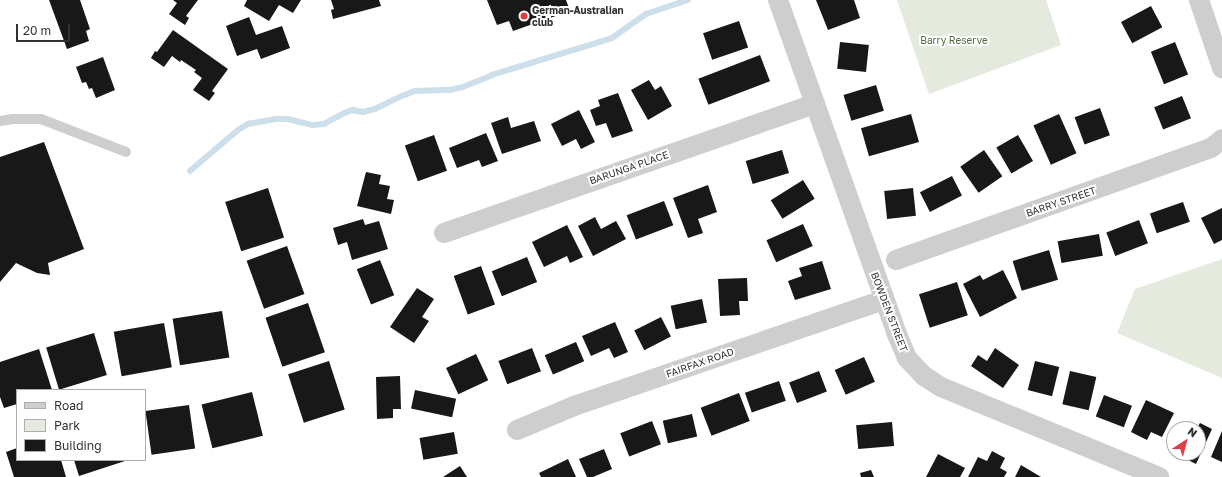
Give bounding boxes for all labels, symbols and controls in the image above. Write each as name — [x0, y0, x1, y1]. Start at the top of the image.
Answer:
place label: German-Australian club — [532, 4, 623, 28]
marker: German-Australian club — [519, 11, 529, 21]
scale bar — [18, 16, 72, 42]
text: 20 m — [23, 23, 51, 38]
park label: Barry Reserve — [920, 35, 988, 47]
street label: BARUNGA PLACE — [588, 149, 670, 187]
street label: BARRY STREET — [1024, 184, 1098, 220]
street label: BOWDEN STREET — [868, 270, 910, 354]
street label: FAIRFAX ROAD — [664, 346, 736, 380]
legend — [16, 389, 146, 461]
text: Road — [54, 398, 83, 413]
text: Park — [54, 418, 80, 433]
north arrow — [1166, 421, 1206, 461]
text: N — [1186, 424, 1200, 439]
text: Building — [54, 438, 102, 453]

